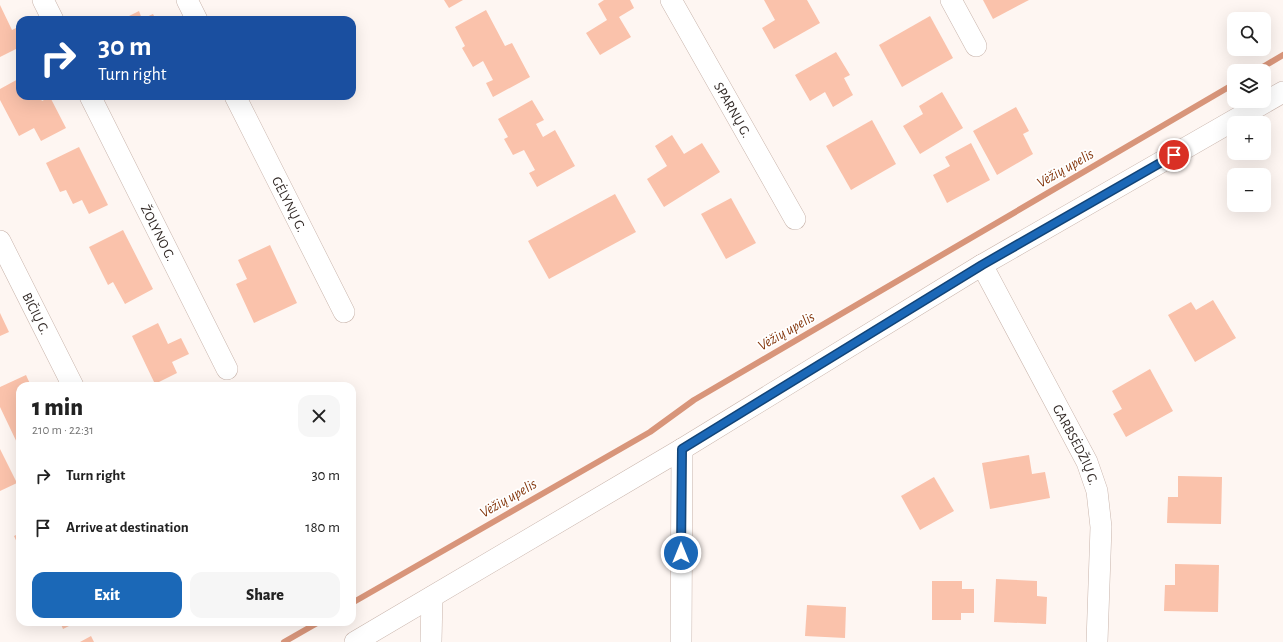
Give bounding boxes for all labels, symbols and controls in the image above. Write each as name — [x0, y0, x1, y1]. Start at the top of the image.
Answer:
map controls — [1227, 12, 1271, 212]
button: search — [1227, 12, 1271, 56]
icon: right — [32, 32, 84, 84]
text: 30 m — [98, 33, 151, 61]
button: layers — [1227, 64, 1271, 108]
text: Turn right — [98, 66, 167, 84]
street label: SPARNŲ G. — [711, 80, 753, 140]
button: + — [1227, 116, 1271, 160]
pin — [1157, 138, 1191, 172]
icon: arrive — [1163, 144, 1185, 166]
water label: Vėžių upelis — [1034, 146, 1096, 191]
button: − — [1227, 168, 1271, 212]
street label: GĖLYNŲ G. — [269, 175, 308, 234]
street label: ŽOLYNO G. — [138, 202, 178, 264]
street label: BIČIŲ G. — [19, 291, 52, 337]
water label: Vėžių upelis — [755, 309, 817, 354]
button: close — [298, 395, 340, 437]
text: 1 min — [32, 396, 83, 420]
street label: GARBSĖDŽIŲ G. — [1050, 402, 1100, 487]
text: 210 m · 22:31 — [32, 424, 94, 437]
icon: right — [32, 465, 54, 487]
text: Turn right — [66, 468, 125, 483]
text: 30 m — [311, 468, 340, 483]
water label: Vėžių upelis — [477, 476, 539, 521]
icon: arrive — [32, 517, 54, 539]
text: Arrive at destination — [66, 520, 189, 535]
text: 180 m — [305, 520, 340, 535]
position arrow — [660, 532, 702, 574]
button: Exit — [32, 572, 182, 618]
button: Share — [190, 572, 340, 618]

